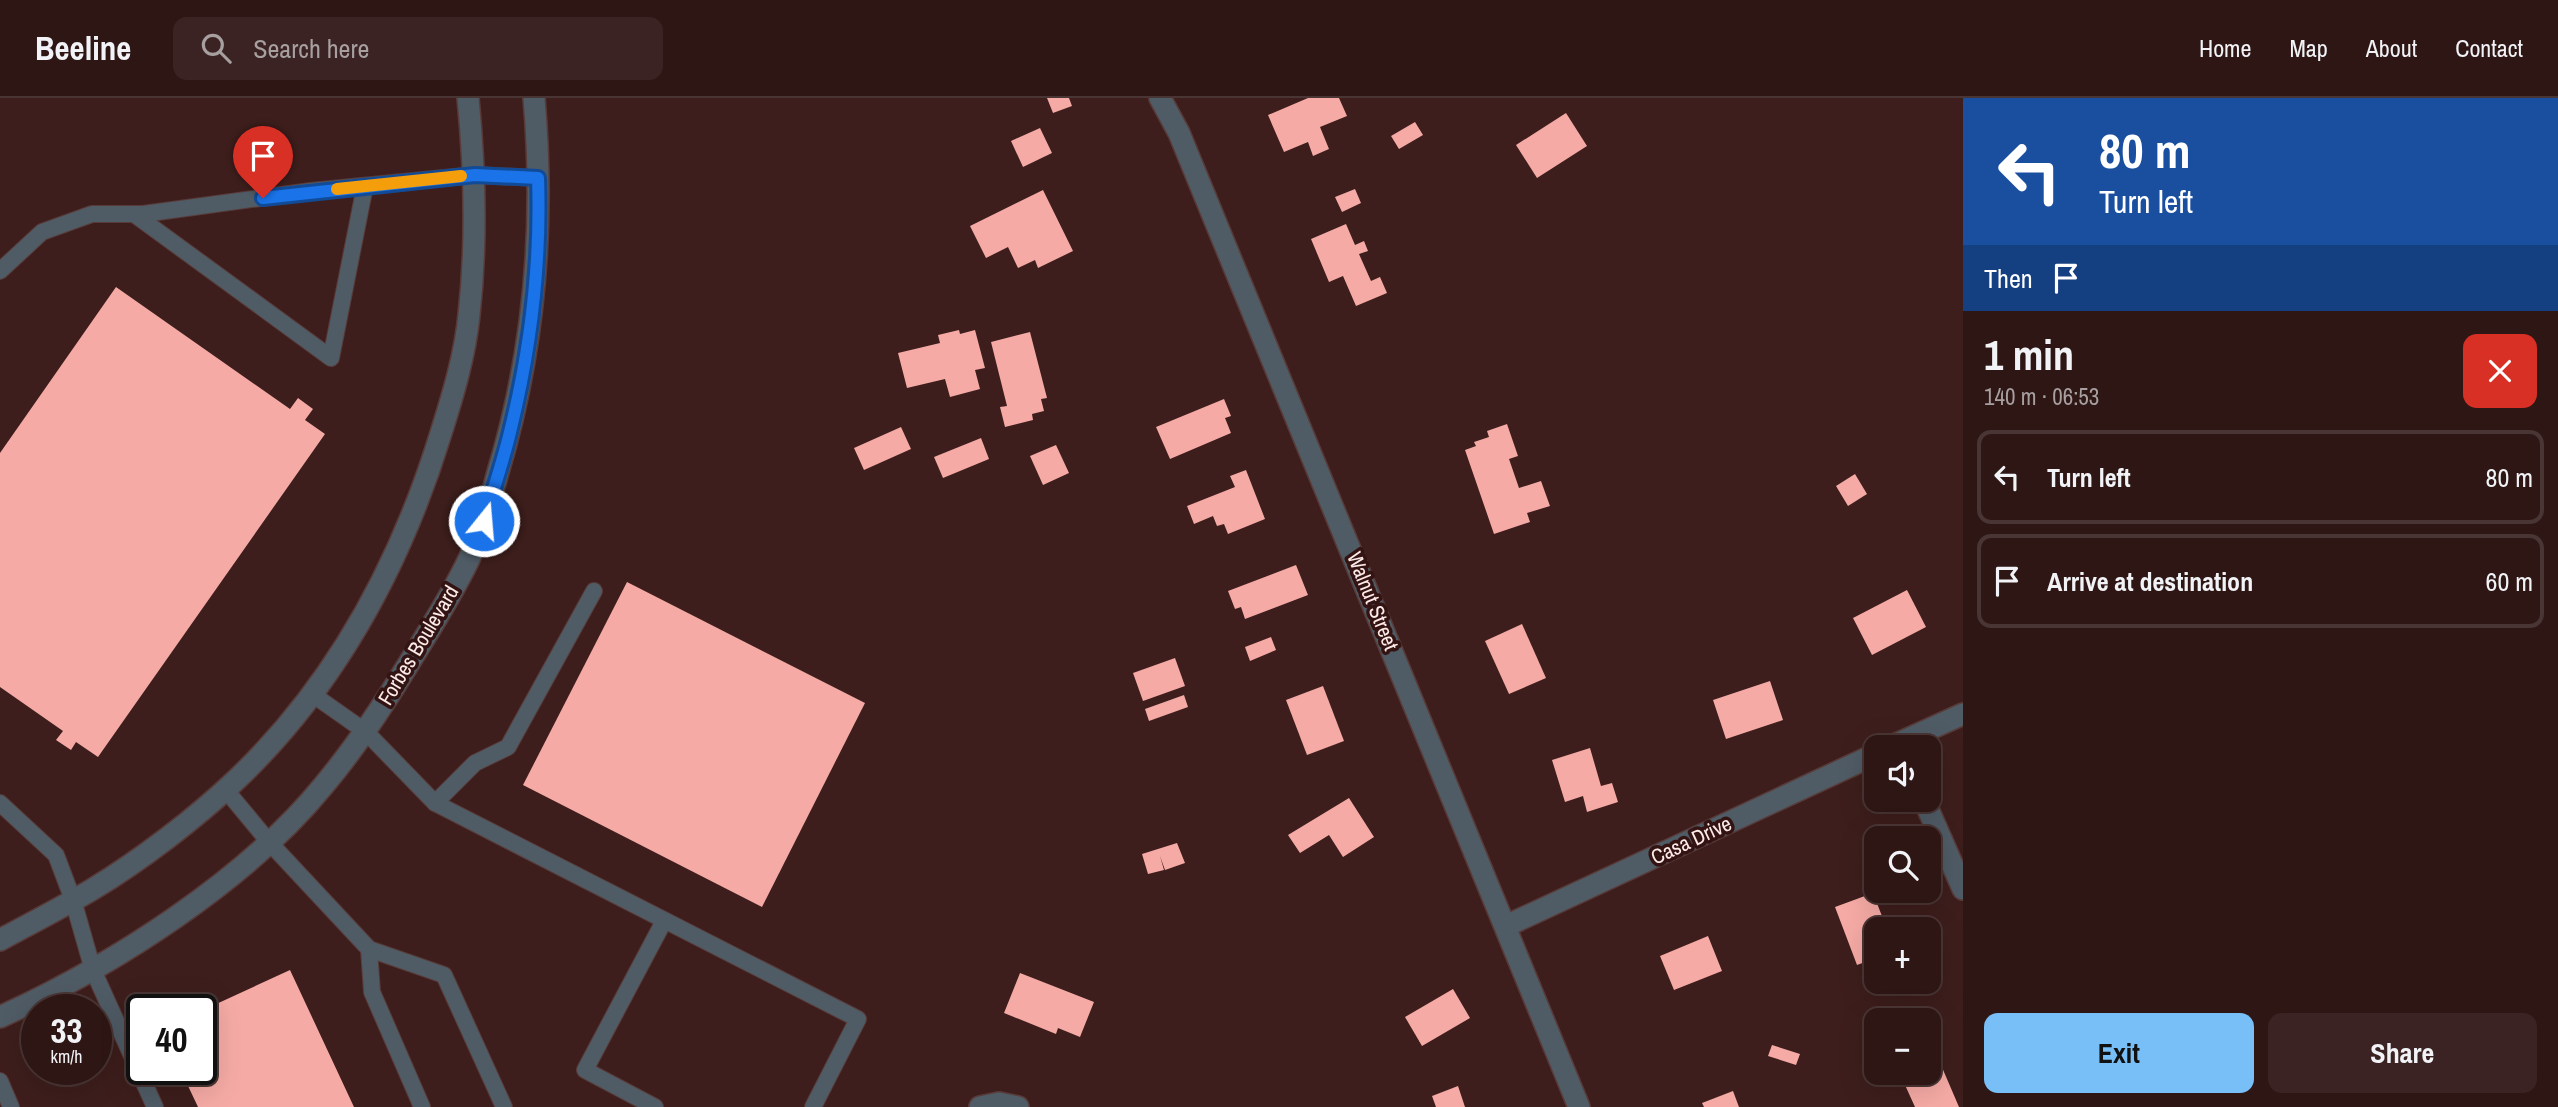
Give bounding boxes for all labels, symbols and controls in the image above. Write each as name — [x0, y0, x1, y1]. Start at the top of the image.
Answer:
search box — [173, 17, 663, 80]
text: Beeline — [35, 26, 131, 70]
icon: search — [197, 29, 235, 67]
text: Search here — [253, 31, 369, 66]
text: Home — [2199, 32, 2251, 64]
text: Map — [2289, 32, 2328, 64]
text: About — [2366, 32, 2417, 64]
text: Contact — [2455, 32, 2523, 64]
text: 80 m — [2099, 117, 2191, 183]
pin — [233, 126, 293, 198]
icon: left — [1984, 126, 2075, 217]
icon: arrive — [244, 137, 282, 175]
text: Turn left — [2099, 180, 2193, 223]
icon: arrive — [2047, 259, 2085, 297]
text: Then — [1984, 261, 2033, 296]
text: 1 min — [1984, 327, 2074, 383]
button: close — [2463, 334, 2537, 408]
text: 140 m · 06:53 — [1984, 381, 2099, 412]
icon: left — [1988, 458, 2026, 496]
text: Turn left — [2047, 460, 2131, 495]
text: 80 m — [2486, 460, 2533, 495]
position arrow — [447, 484, 521, 558]
street label: Walnut Street — [1340, 547, 1406, 655]
icon: arrive — [1988, 562, 2026, 600]
text: Arrive at destination — [2047, 564, 2253, 599]
text: 60 m — [2486, 564, 2533, 599]
street label: Forbes Boulevard — [371, 580, 465, 710]
map controls — [1864, 735, 1941, 1085]
button: sound — [1864, 735, 1941, 812]
street label: Casa Drive — [1646, 809, 1736, 871]
button: search — [1864, 826, 1941, 903]
button: + — [1864, 917, 1941, 994]
speed limit sign: 40 — [126, 994, 217, 1085]
text: 33 — [51, 1007, 82, 1054]
button: − — [1864, 1008, 1941, 1085]
button: Exit — [1984, 1013, 2254, 1093]
button: Share — [2268, 1013, 2537, 1093]
text: km/h — [51, 1044, 83, 1069]

